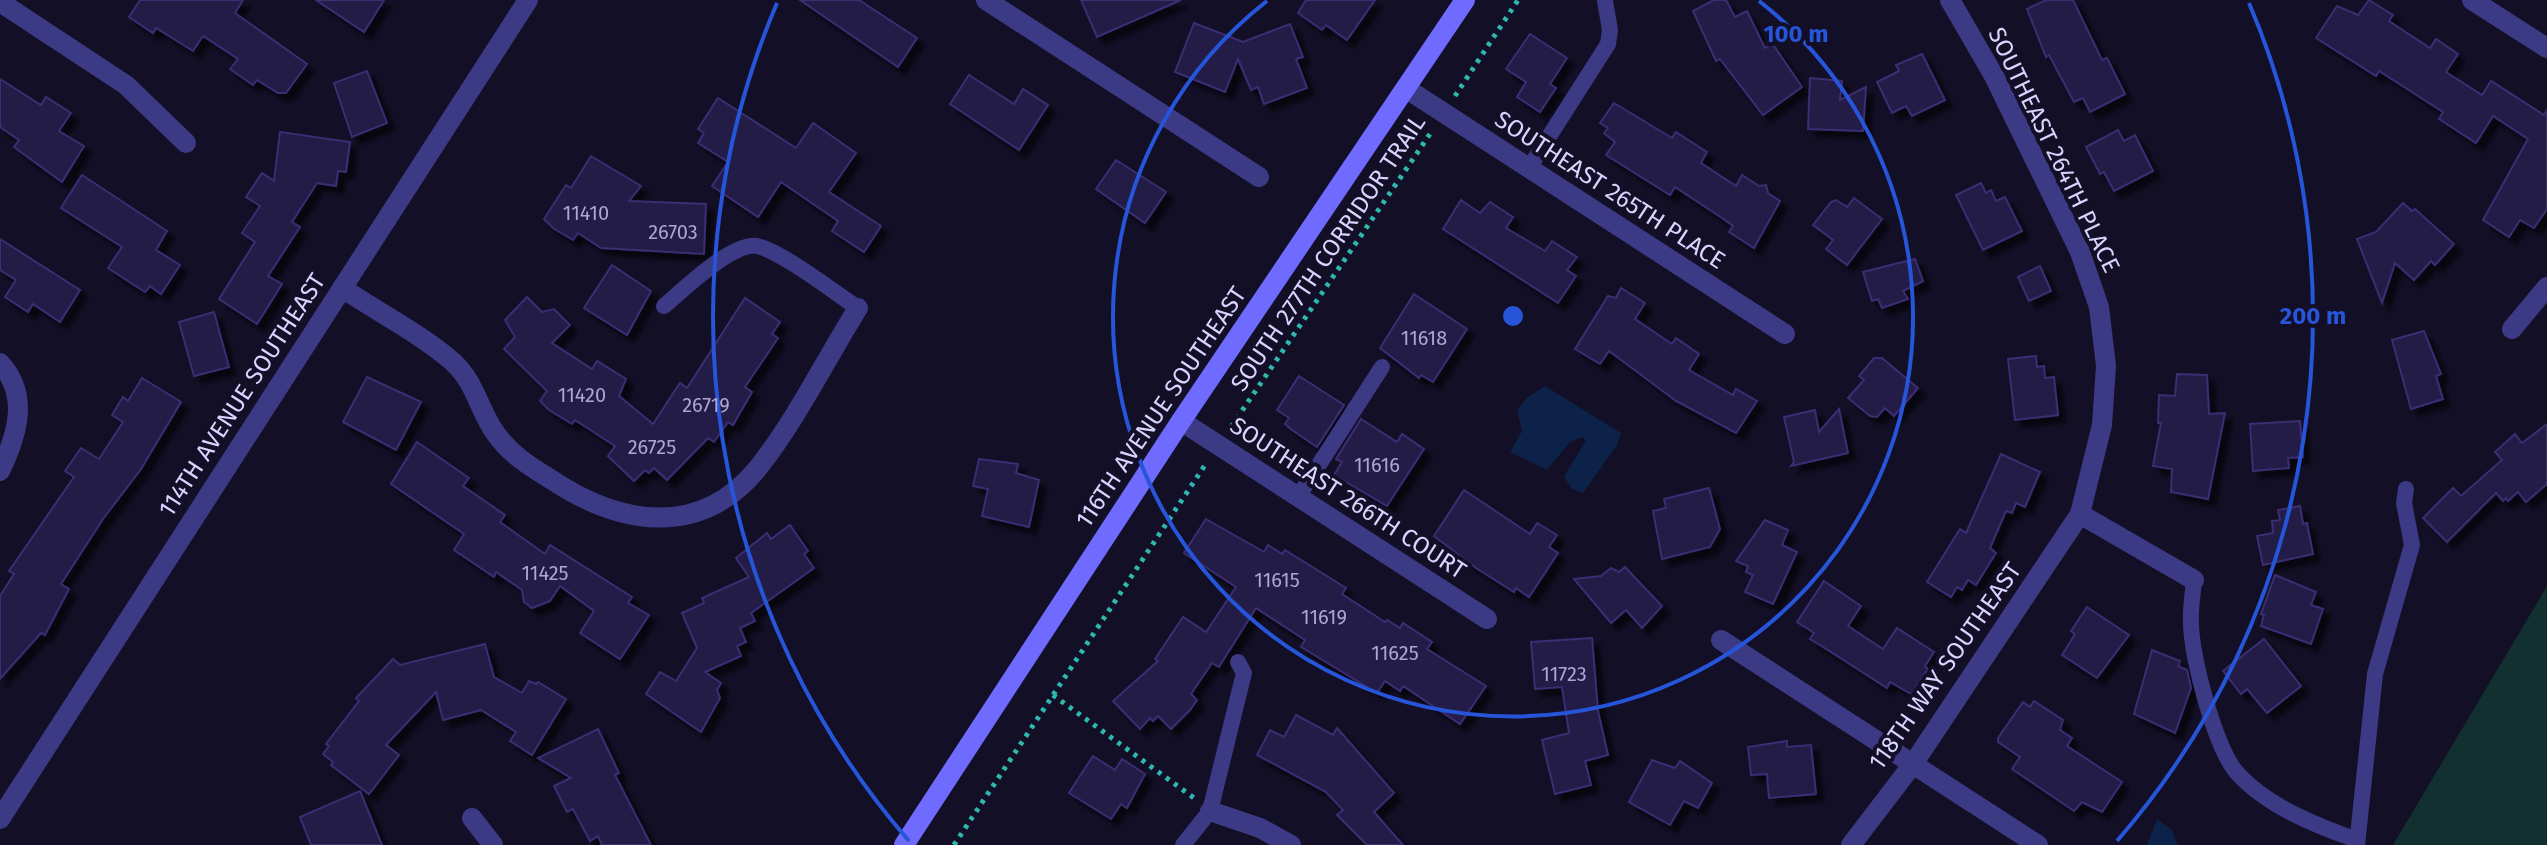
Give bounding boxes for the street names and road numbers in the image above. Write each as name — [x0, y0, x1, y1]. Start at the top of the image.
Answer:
street label: SOUTHEAST 264TH PLACE — [1982, 23, 2126, 277]
street label: SOUTHEAST 265TH PLACE — [1490, 105, 1730, 275]
street label: SOUTH 277TH CORRIDOR TRAIL — [1225, 110, 1431, 396]
street label: 114TH AVENUE SOUTHEAST — [153, 268, 331, 522]
street label: 116TH AVENUE SOUTHEAST — [1070, 281, 1252, 533]
street label: SOUTHEAST 266TH COURT — [1225, 411, 1472, 585]
street label: 118TH WAY SOUTHEAST — [1863, 557, 2027, 775]

